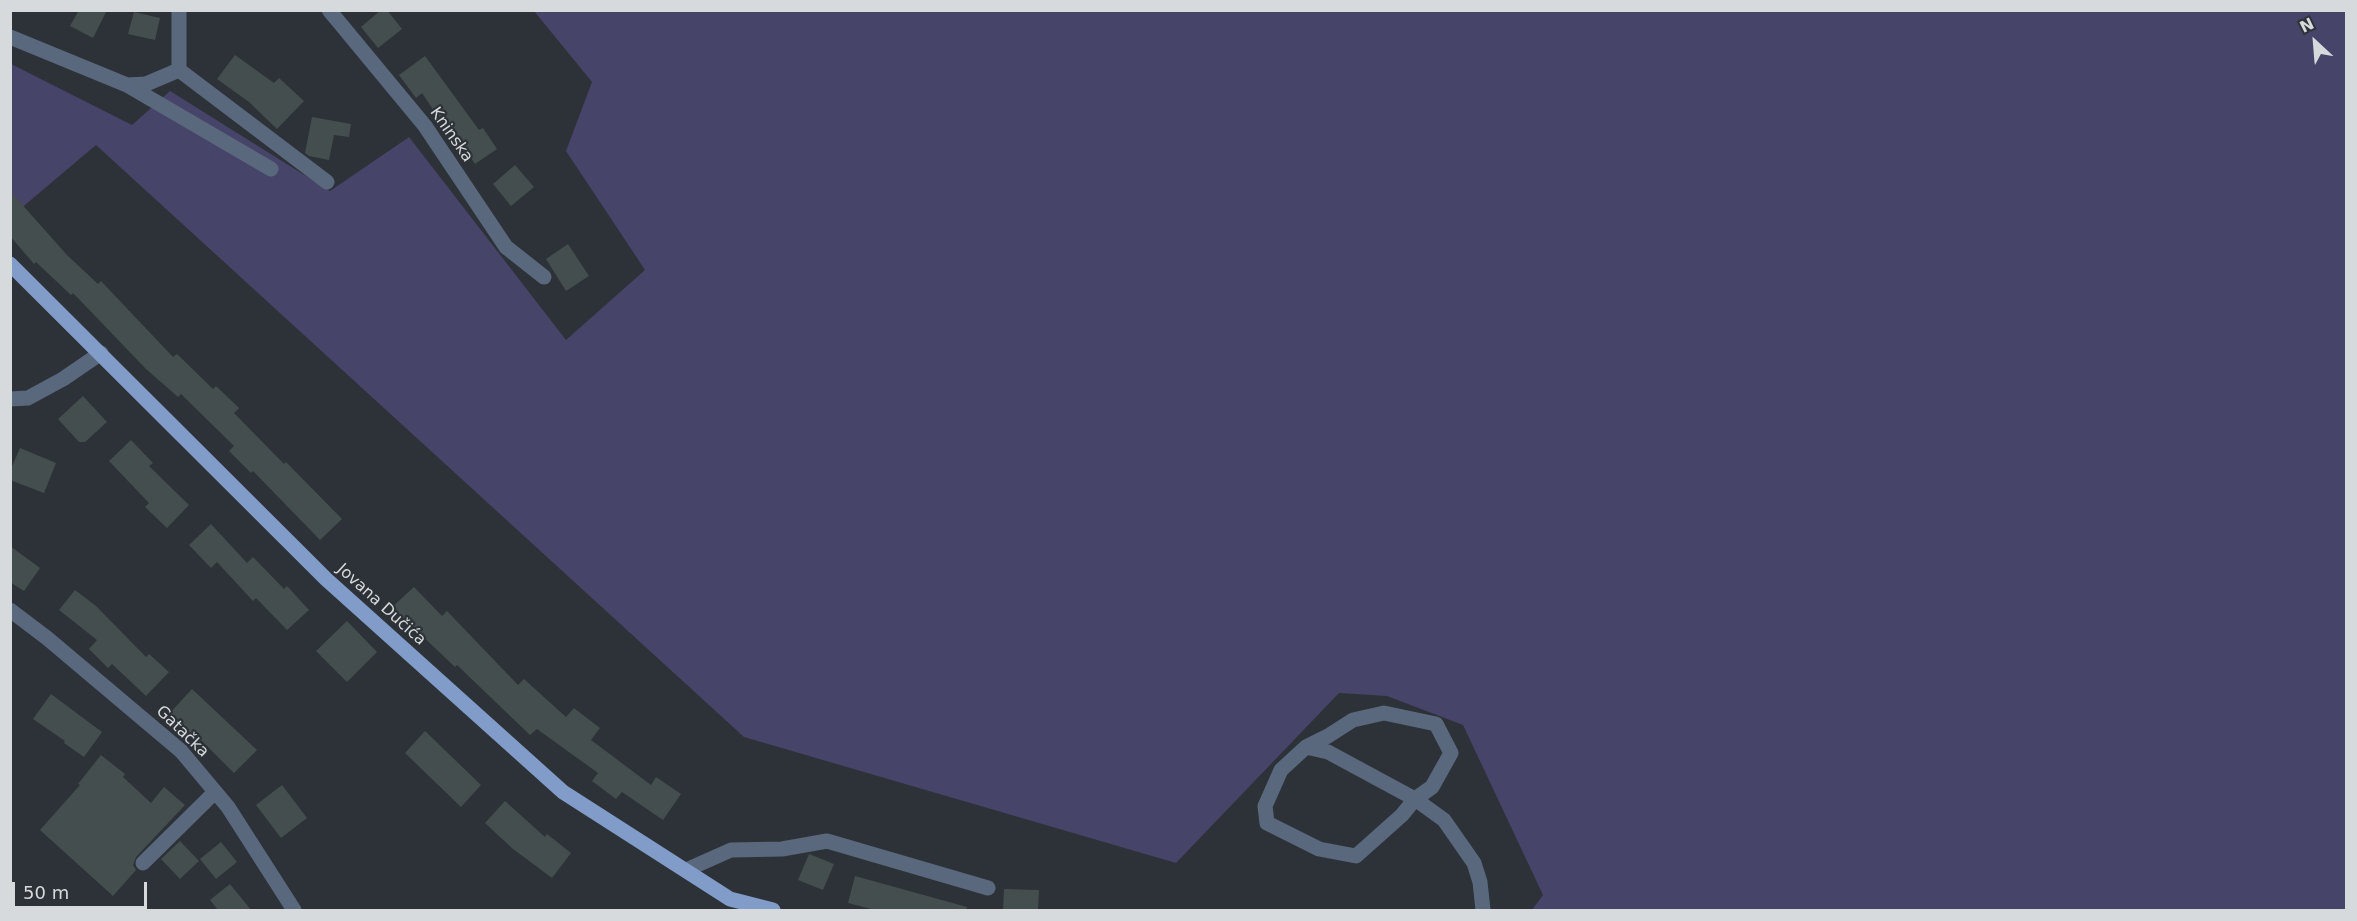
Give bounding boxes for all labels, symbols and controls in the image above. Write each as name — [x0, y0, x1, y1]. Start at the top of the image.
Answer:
north arrow — [2285, 12, 2345, 72]
text: N — [2297, 14, 2317, 37]
street label: Kninska — [425, 104, 477, 166]
street label: Jovana Dučića — [333, 560, 429, 650]
street label: Gatačka — [152, 702, 212, 762]
scale bar — [15, 870, 150, 908]
text: 50 m — [23, 882, 69, 903]

